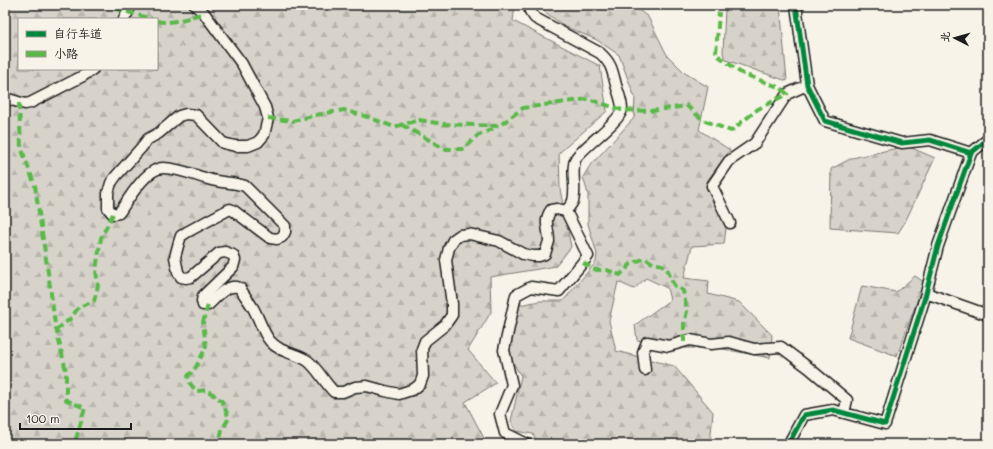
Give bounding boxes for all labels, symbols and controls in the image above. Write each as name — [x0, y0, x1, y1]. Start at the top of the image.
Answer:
legend — [18, 18, 158, 70]
north arrow — [935, 18, 975, 58]
text: 自行车道 — [54, 25, 102, 41]
text: 北 — [937, 31, 953, 43]
text: 小路 — [54, 45, 78, 61]
scale bar — [20, 405, 131, 431]
text: 100 m — [26, 410, 60, 426]

